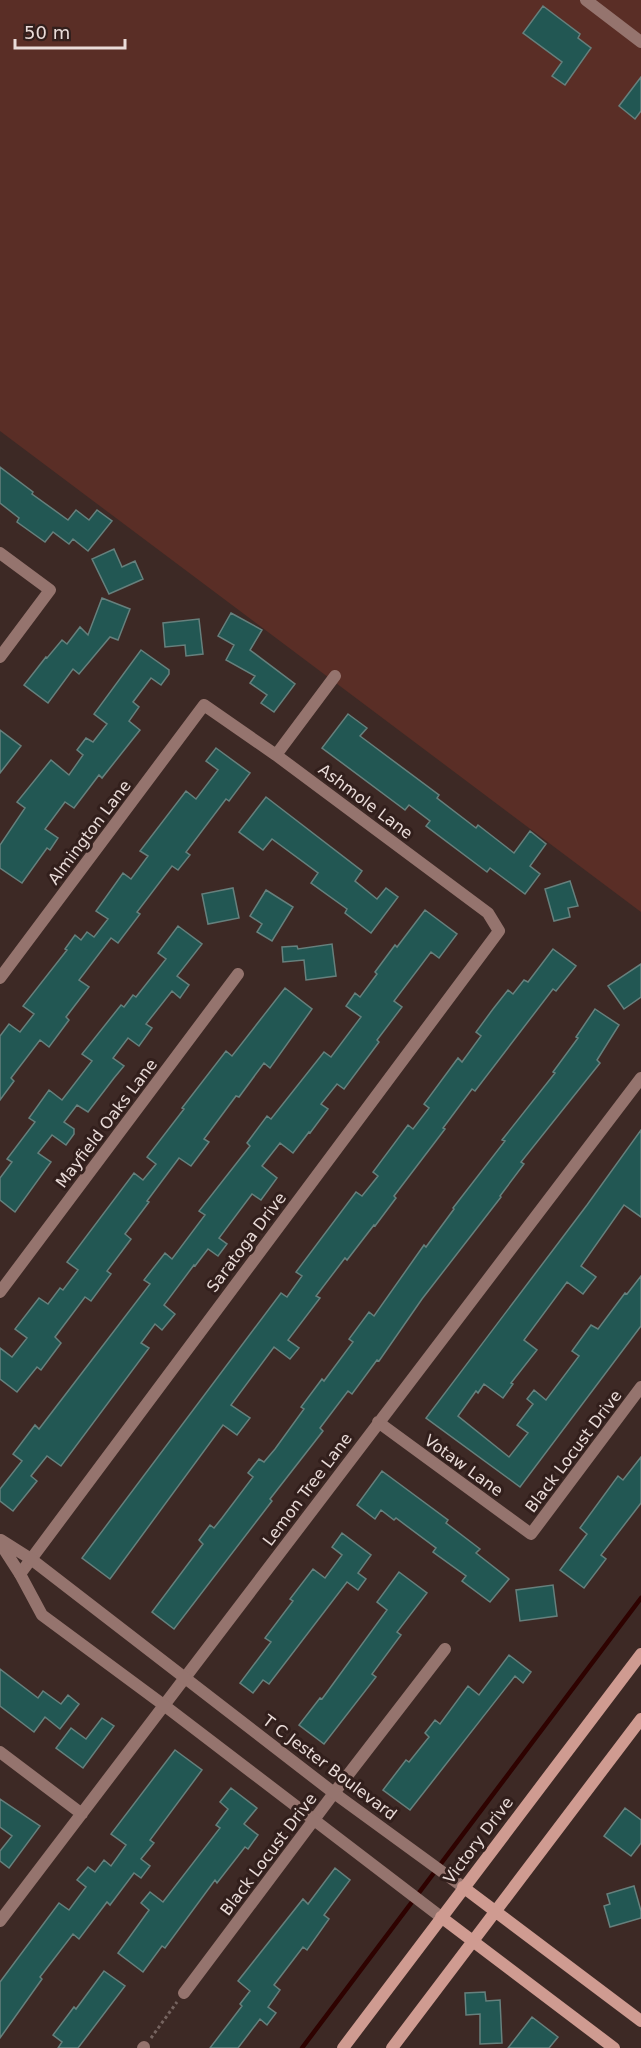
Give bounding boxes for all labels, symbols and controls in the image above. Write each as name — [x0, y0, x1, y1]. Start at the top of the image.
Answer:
scale bar — [15, 12, 124, 50]
text: 50 m — [24, 22, 70, 43]
street label: Ashmole Lane — [315, 760, 416, 843]
street label: Almington Lane — [44, 776, 135, 888]
street label: Mayfield Oaks Lane — [52, 1055, 161, 1192]
street label: Saratoga Drive — [203, 1189, 290, 1296]
street label: Black Locust Drive — [521, 1386, 626, 1516]
street label: Lemon Tree Lane — [259, 1429, 356, 1549]
street label: Votaw Lane — [421, 1431, 507, 1500]
street label: T C Jester Boulevard — [258, 1710, 400, 1824]
street label: Black Locust Drive — [216, 1789, 321, 1919]
street label: Victory Drive — [440, 1793, 517, 1887]

